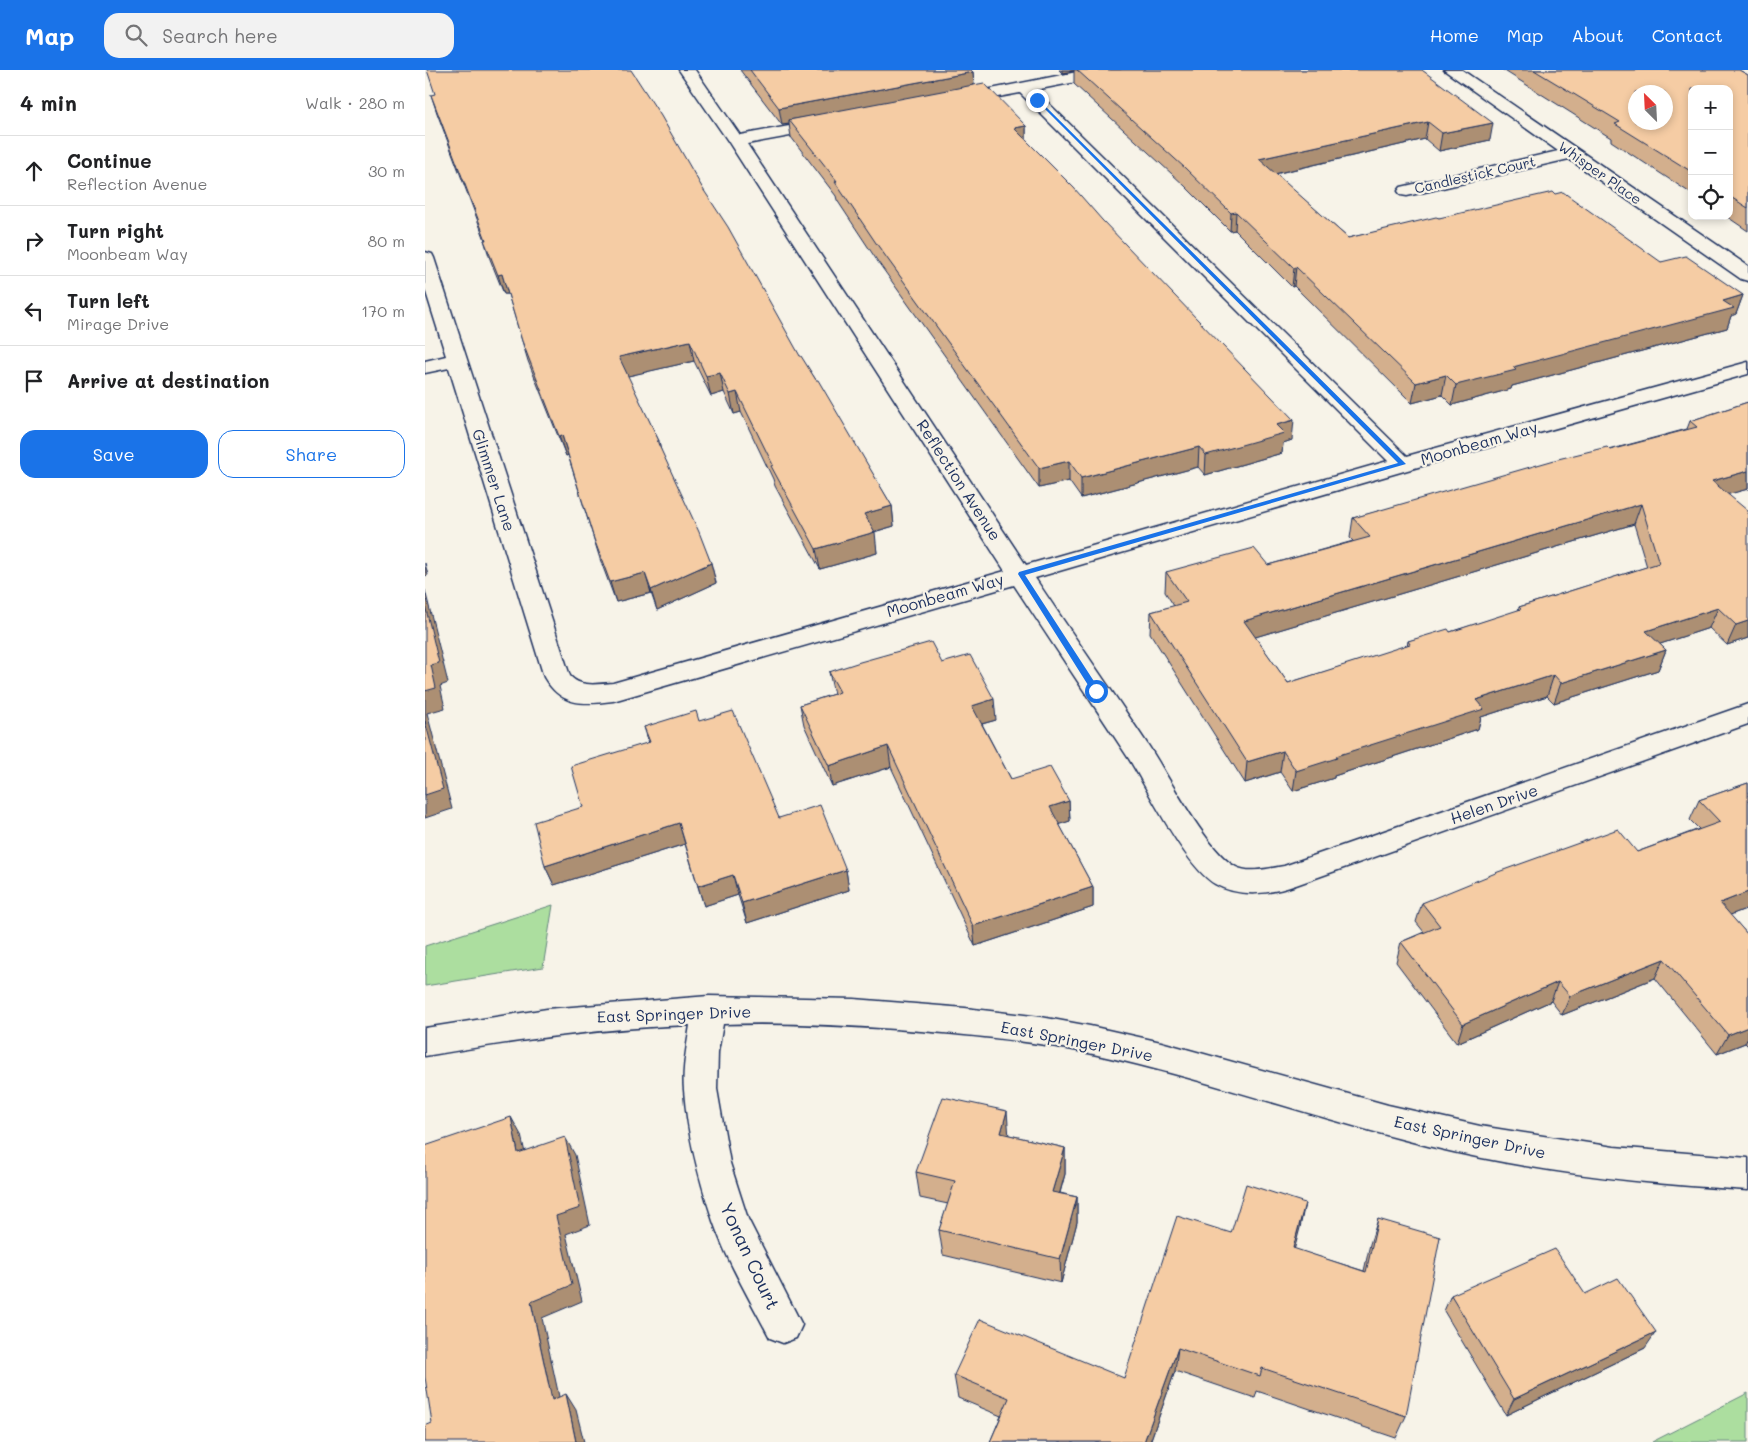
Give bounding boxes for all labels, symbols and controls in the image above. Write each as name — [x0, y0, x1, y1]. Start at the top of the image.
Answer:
search box — [104, 13, 454, 58]
text: Map — [25, 20, 74, 51]
icon: search — [122, 21, 150, 49]
text: Search here — [162, 23, 278, 48]
text: Home — [1430, 23, 1479, 47]
text: Map — [1507, 23, 1543, 47]
text: About — [1571, 23, 1624, 47]
text: Contact — [1652, 23, 1723, 47]
north arrow — [1628, 85, 1673, 130]
map controls — [1688, 85, 1733, 220]
button: + — [1688, 85, 1733, 130]
text: 4 min — [20, 89, 77, 116]
route end — [1026, 89, 1049, 112]
text: Walk · 280 m — [305, 92, 405, 113]
button: − — [1688, 130, 1733, 175]
street label: Whisper Place — [1555, 137, 1646, 208]
text: Continue — [67, 148, 152, 173]
street label: Candlestick Court — [1412, 151, 1537, 198]
icon: ahead — [20, 157, 48, 185]
text: 30 m — [368, 160, 405, 181]
text: Reflection Avenue — [67, 173, 207, 194]
button: locate — [1688, 175, 1733, 220]
text: Turn right — [67, 218, 164, 243]
icon: right — [20, 227, 48, 255]
text: 80 m — [368, 230, 405, 251]
text: Moonbeam Way — [67, 243, 188, 264]
text: Turn left — [67, 288, 150, 313]
icon: left — [20, 297, 48, 325]
text: 170 m — [361, 300, 405, 321]
text: Mirage Drive — [67, 313, 169, 334]
icon: arrive — [20, 367, 48, 395]
text: Arrive at destination — [67, 368, 270, 393]
street label: Reflection Avenue — [912, 415, 1006, 544]
street label: Moonbeam Way — [1418, 416, 1540, 469]
street label: Glimmer Lane — [468, 426, 521, 534]
button: Save — [20, 430, 208, 478]
button: Share — [218, 430, 405, 478]
street label: Moonbeam Way — [884, 568, 1006, 621]
route start — [1085, 680, 1108, 703]
street label: Helen Drive — [1447, 779, 1541, 828]
street label: East Springer Drive — [596, 1000, 751, 1027]
street label: East Springer Drive — [999, 1015, 1155, 1066]
street label: East Springer Drive — [1392, 1110, 1548, 1163]
street label: Yonan Court — [715, 1198, 786, 1314]

